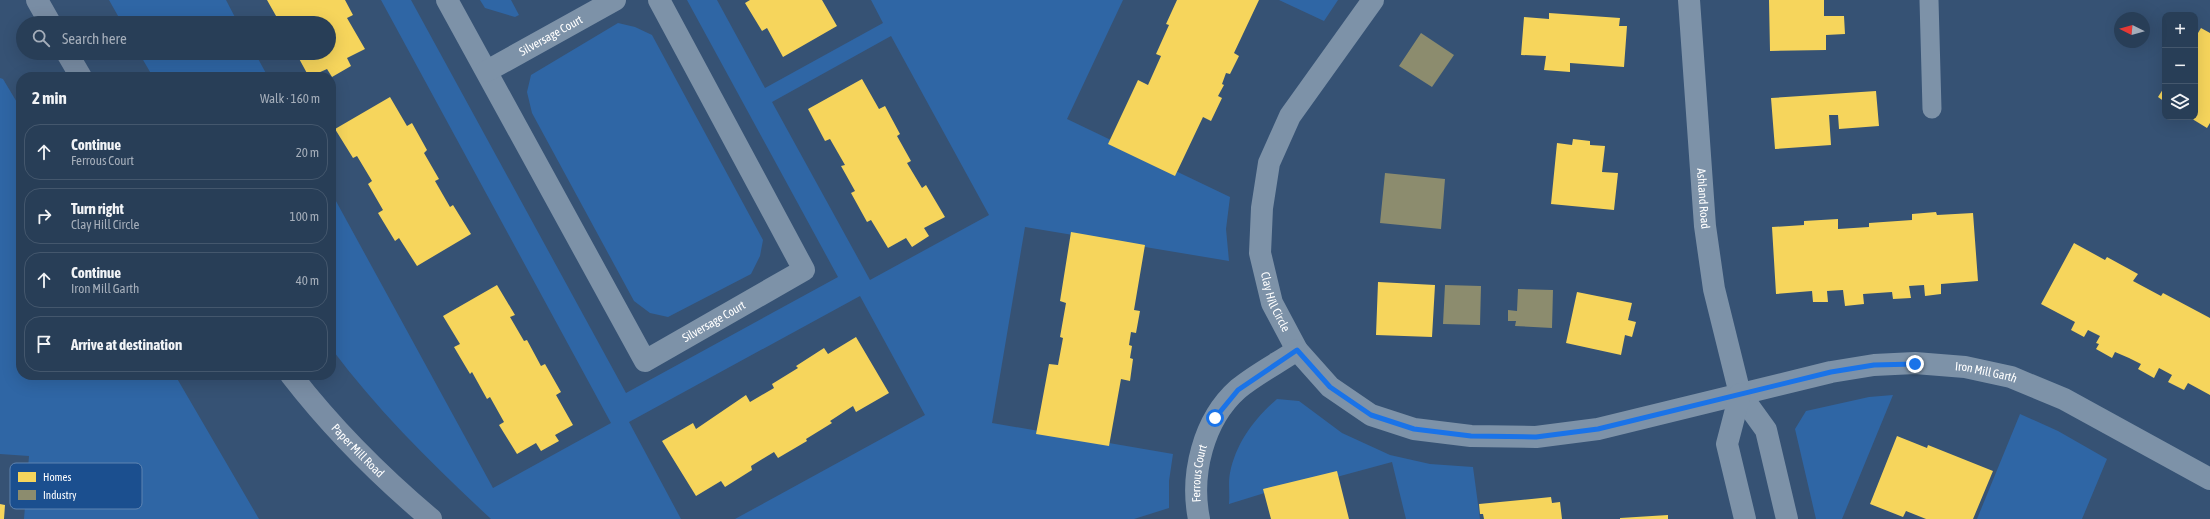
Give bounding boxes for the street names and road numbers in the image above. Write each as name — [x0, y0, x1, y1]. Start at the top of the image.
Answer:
street label: Silversage Court — [517, 12, 585, 59]
street label: Ashland Road — [1694, 168, 1712, 230]
street label: Clay Hill Circle — [1258, 270, 1293, 334]
street label: Silversage Court — [680, 298, 748, 345]
street label: Iron Mill Garth — [1954, 359, 2019, 386]
street label: Paper Mill Road — [328, 421, 387, 480]
street label: Ferrous Court — [1189, 442, 1210, 503]

